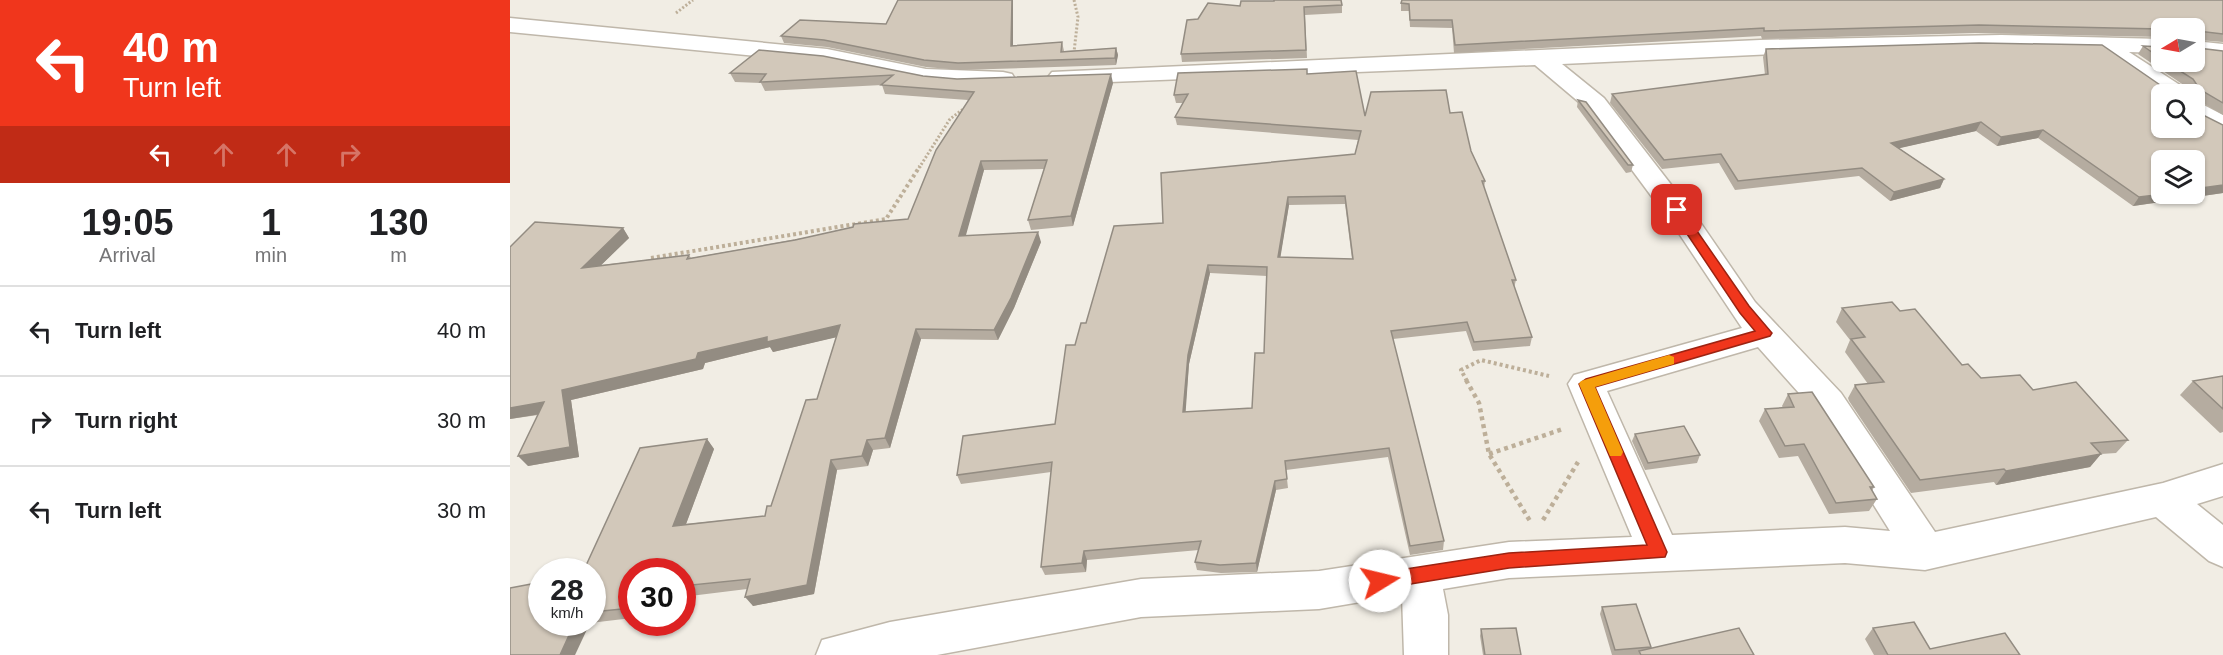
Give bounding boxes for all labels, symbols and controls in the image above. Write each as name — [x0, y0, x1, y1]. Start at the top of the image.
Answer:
north arrow — [2151, 18, 2205, 72]
map controls — [2151, 18, 2205, 204]
icon: left — [24, 24, 102, 102]
text: 40 m — [123, 24, 219, 71]
text: Turn left — [123, 73, 221, 103]
button: search — [2151, 84, 2205, 138]
icon: left — [144, 138, 177, 171]
icon: ahead — [207, 138, 240, 171]
icon: ahead — [270, 138, 303, 171]
icon: right — [333, 138, 366, 171]
button: layers — [2151, 150, 2205, 204]
pin — [1651, 184, 1702, 235]
icon: arrive — [1660, 193, 1693, 226]
text: 19:05 — [81, 202, 173, 243]
text: 1 — [261, 202, 281, 243]
text: 130 — [368, 202, 429, 243]
text: Arrival — [99, 244, 156, 266]
text: min — [255, 244, 287, 266]
text: m — [390, 244, 407, 266]
icon: left — [24, 315, 57, 348]
text: Turn left — [75, 318, 161, 343]
text: 40 m — [437, 318, 486, 343]
icon: right — [24, 405, 57, 438]
text: Turn right — [75, 408, 177, 433]
text: 30 m — [437, 408, 486, 433]
icon: left — [24, 495, 57, 528]
text: Turn left — [75, 498, 161, 523]
text: 30 m — [437, 498, 486, 523]
position arrow — [1348, 549, 1412, 613]
speed limit sign: 30 — [618, 558, 696, 636]
text: 28 — [550, 573, 584, 606]
text: km/h — [551, 604, 583, 621]

